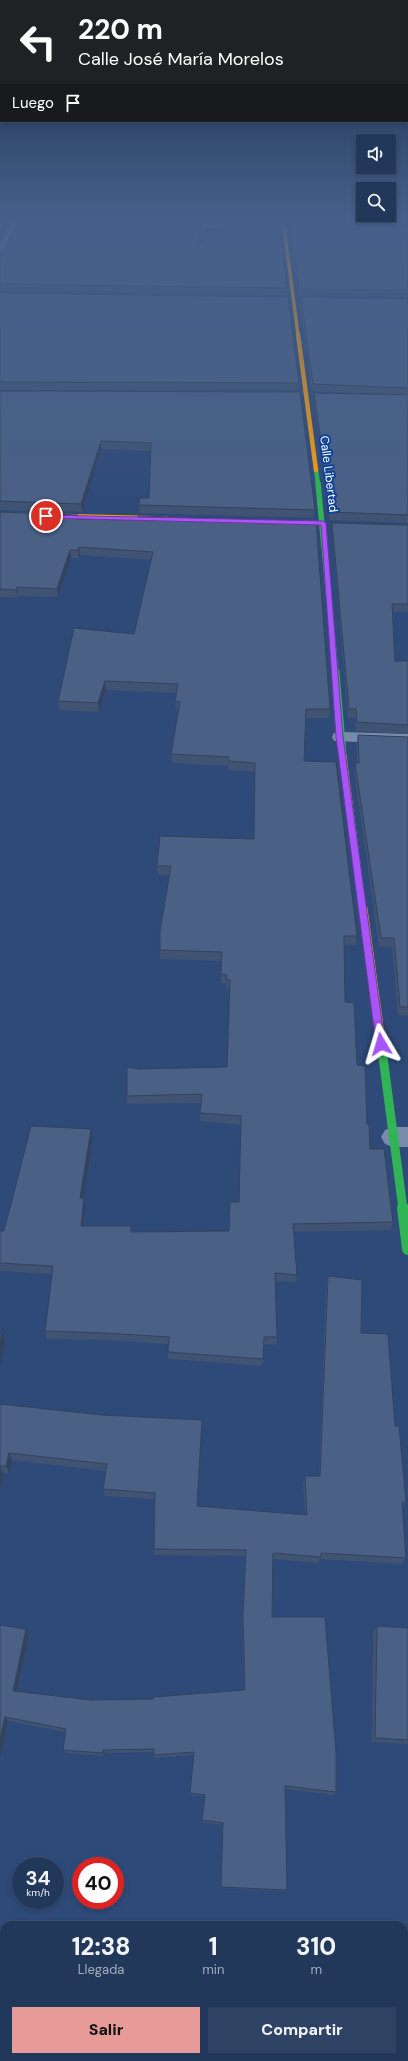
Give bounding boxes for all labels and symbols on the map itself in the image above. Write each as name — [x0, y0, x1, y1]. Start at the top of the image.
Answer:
street label: Calle Libertad — [316, 435, 342, 513]
pin — [29, 499, 63, 533]
position arrow — [360, 1023, 402, 1065]
speed limit sign: 40 — [72, 1857, 124, 1909]

